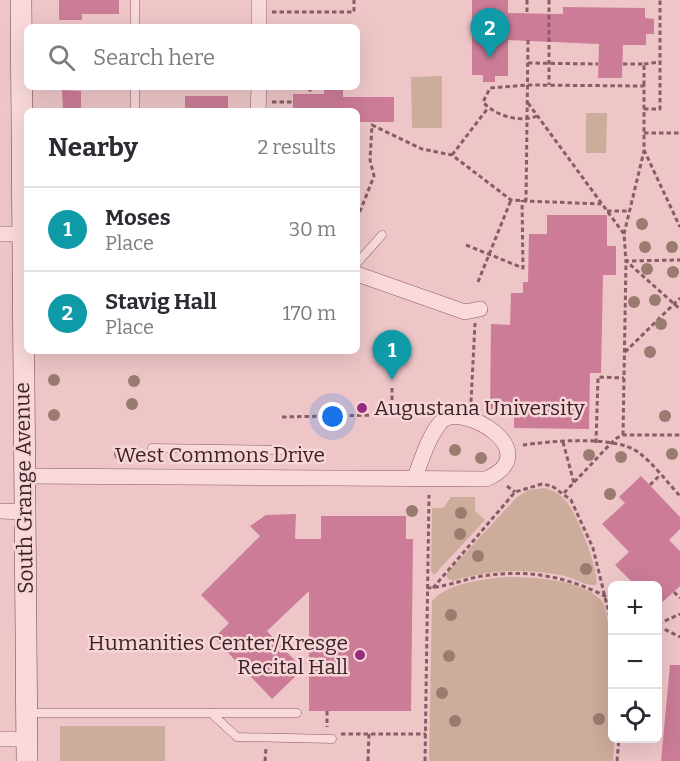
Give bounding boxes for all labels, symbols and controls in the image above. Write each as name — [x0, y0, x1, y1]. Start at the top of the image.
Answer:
pin: 2 — [470, 8, 510, 58]
search box — [24, 24, 360, 90]
icon: search — [45, 41, 78, 74]
text: Search here — [93, 44, 215, 71]
text: Nearby — [48, 132, 138, 163]
text: 2 results — [257, 135, 336, 159]
text: Moses — [105, 204, 171, 231]
text: 1 — [63, 217, 72, 241]
text: 30 m — [289, 217, 336, 241]
text: Place — [105, 231, 154, 255]
text: Stavig Hall — [105, 288, 217, 315]
text: 2 — [62, 301, 73, 325]
text: 170 m — [283, 301, 336, 325]
text: Place — [105, 315, 154, 339]
pin: 1 — [372, 330, 412, 380]
street label: South Grange Avenue — [9, 382, 39, 594]
place label: Augustana University — [374, 395, 586, 421]
marker: Augustana University — [355, 401, 369, 415]
your location — [318, 402, 347, 431]
street label: West Commons Drive — [115, 442, 325, 468]
map controls — [608, 581, 662, 743]
button: + — [608, 581, 662, 635]
place label: Humanities Center/Kresge Recital Hall — [88, 630, 348, 680]
button: − — [608, 635, 662, 689]
marker: Humanities Center/Kresge Recital Hall — [353, 648, 367, 662]
button: locate — [608, 689, 662, 743]

